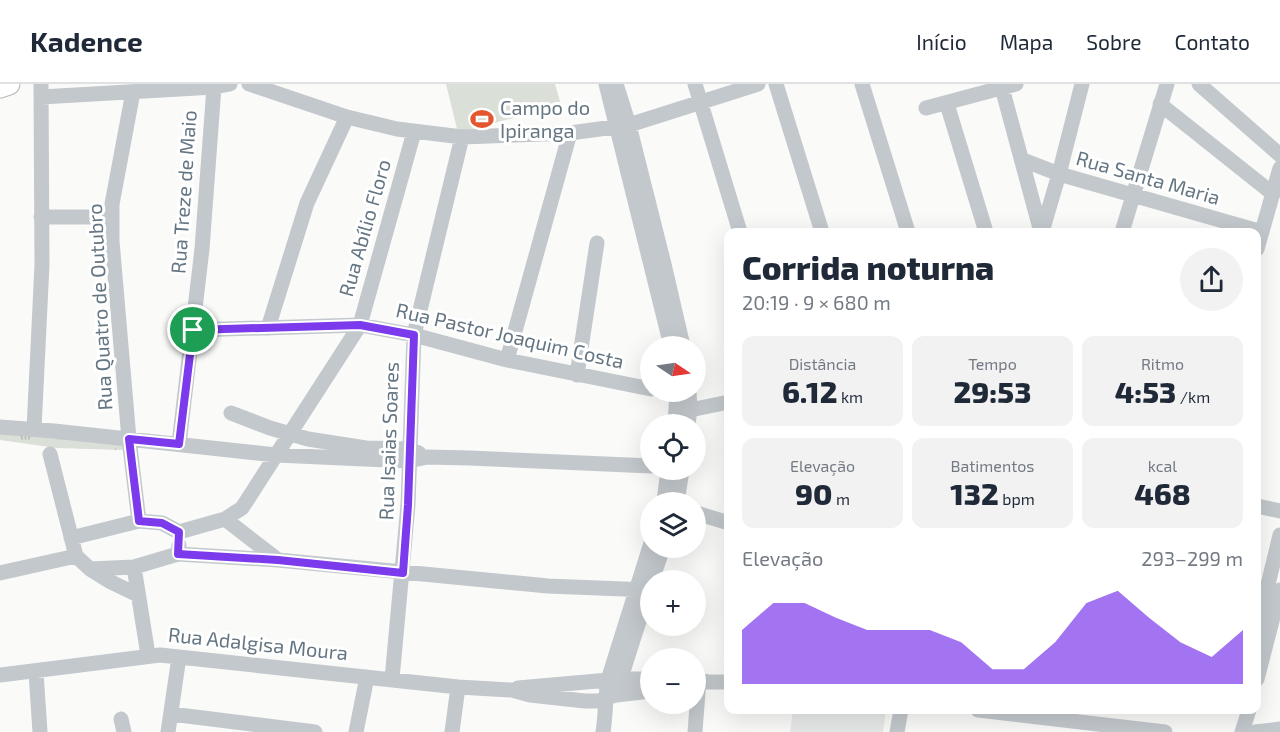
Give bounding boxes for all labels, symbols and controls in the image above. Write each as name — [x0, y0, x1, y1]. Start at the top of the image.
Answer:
text: Kadence — [30, 24, 143, 58]
text: Início — [916, 29, 967, 54]
text: Mapa — [1000, 29, 1053, 54]
text: Sobre — [1086, 29, 1141, 54]
text: Contato — [1174, 29, 1250, 54]
place label: Campo do Ipiranga — [500, 95, 590, 142]
sports icon: Campo do Ipiranga — [469, 106, 495, 132]
street label: Rua Treze de Maio — [165, 109, 201, 275]
street label: Rua Santa Maria — [1074, 145, 1223, 209]
street label: Rua Abílio Floro — [333, 156, 395, 299]
street label: Rua Quatro de Outubro — [82, 203, 116, 411]
text: Corrida noturna — [742, 247, 994, 287]
button: share — [1180, 248, 1243, 311]
text: 20:19 · 9 × 680 m — [742, 290, 891, 314]
street label: Rua Pastor Joaquim Costa — [394, 297, 626, 373]
pin — [167, 304, 218, 355]
icon: arrive — [176, 313, 209, 346]
north arrow — [640, 336, 706, 402]
map controls — [640, 336, 706, 714]
text: Distância — [789, 354, 856, 373]
text: Tempo — [968, 354, 1017, 373]
text: Ritmo — [1141, 354, 1184, 373]
street label: Rua Isaias Soares — [373, 361, 403, 521]
text: 6.12 — [782, 373, 837, 409]
text: 29:53 — [954, 373, 1031, 409]
text: 4:53 — [1115, 373, 1176, 409]
text: km — [837, 387, 863, 406]
text: /km — [1176, 387, 1210, 406]
button: locate — [640, 414, 706, 480]
text: Elevação — [790, 456, 855, 475]
text: Batimentos — [951, 456, 1034, 475]
text: kcal — [1148, 456, 1177, 475]
text: 90 — [795, 475, 832, 511]
text: 132 — [950, 475, 999, 511]
text: 468 — [1134, 475, 1191, 511]
text: m — [832, 489, 850, 508]
text: bpm — [999, 489, 1035, 508]
button: layers — [640, 492, 706, 558]
text: Elevação — [742, 546, 823, 570]
text: 293–299 m — [1141, 546, 1243, 570]
button: + — [640, 570, 706, 636]
street label: Rua Adalgisa Moura — [167, 622, 349, 664]
button: − — [640, 648, 706, 714]

